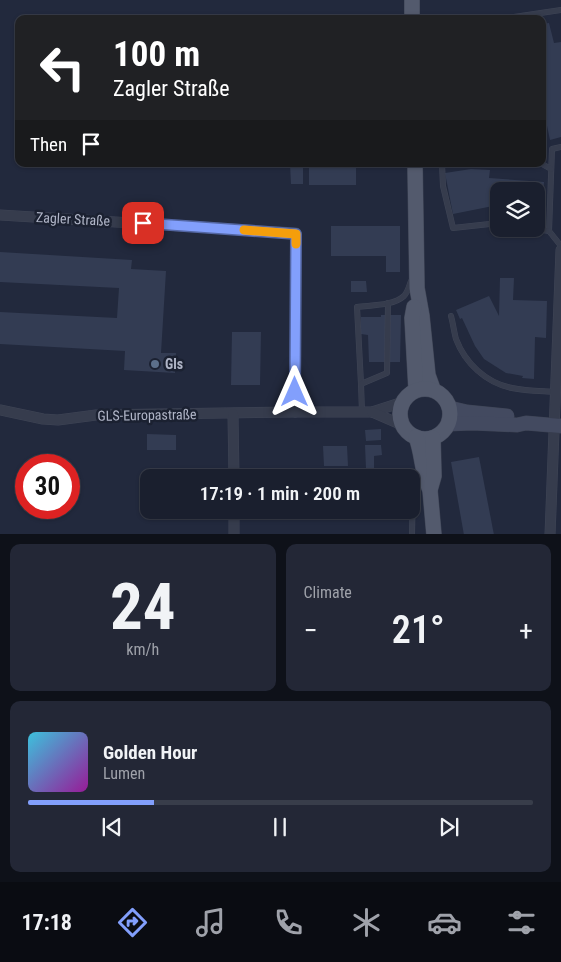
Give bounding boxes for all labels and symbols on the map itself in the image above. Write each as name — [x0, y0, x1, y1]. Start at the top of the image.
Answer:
pin — [122, 202, 164, 244]
street label: Zagler Straße — [36, 209, 111, 229]
place label: Gls — [165, 356, 183, 372]
marker: Gls — [149, 358, 161, 370]
position arrow — [268, 365, 320, 417]
street label: GLS-Europastraße — [97, 406, 197, 424]
speed limit sign: 30 — [15, 454, 80, 519]

